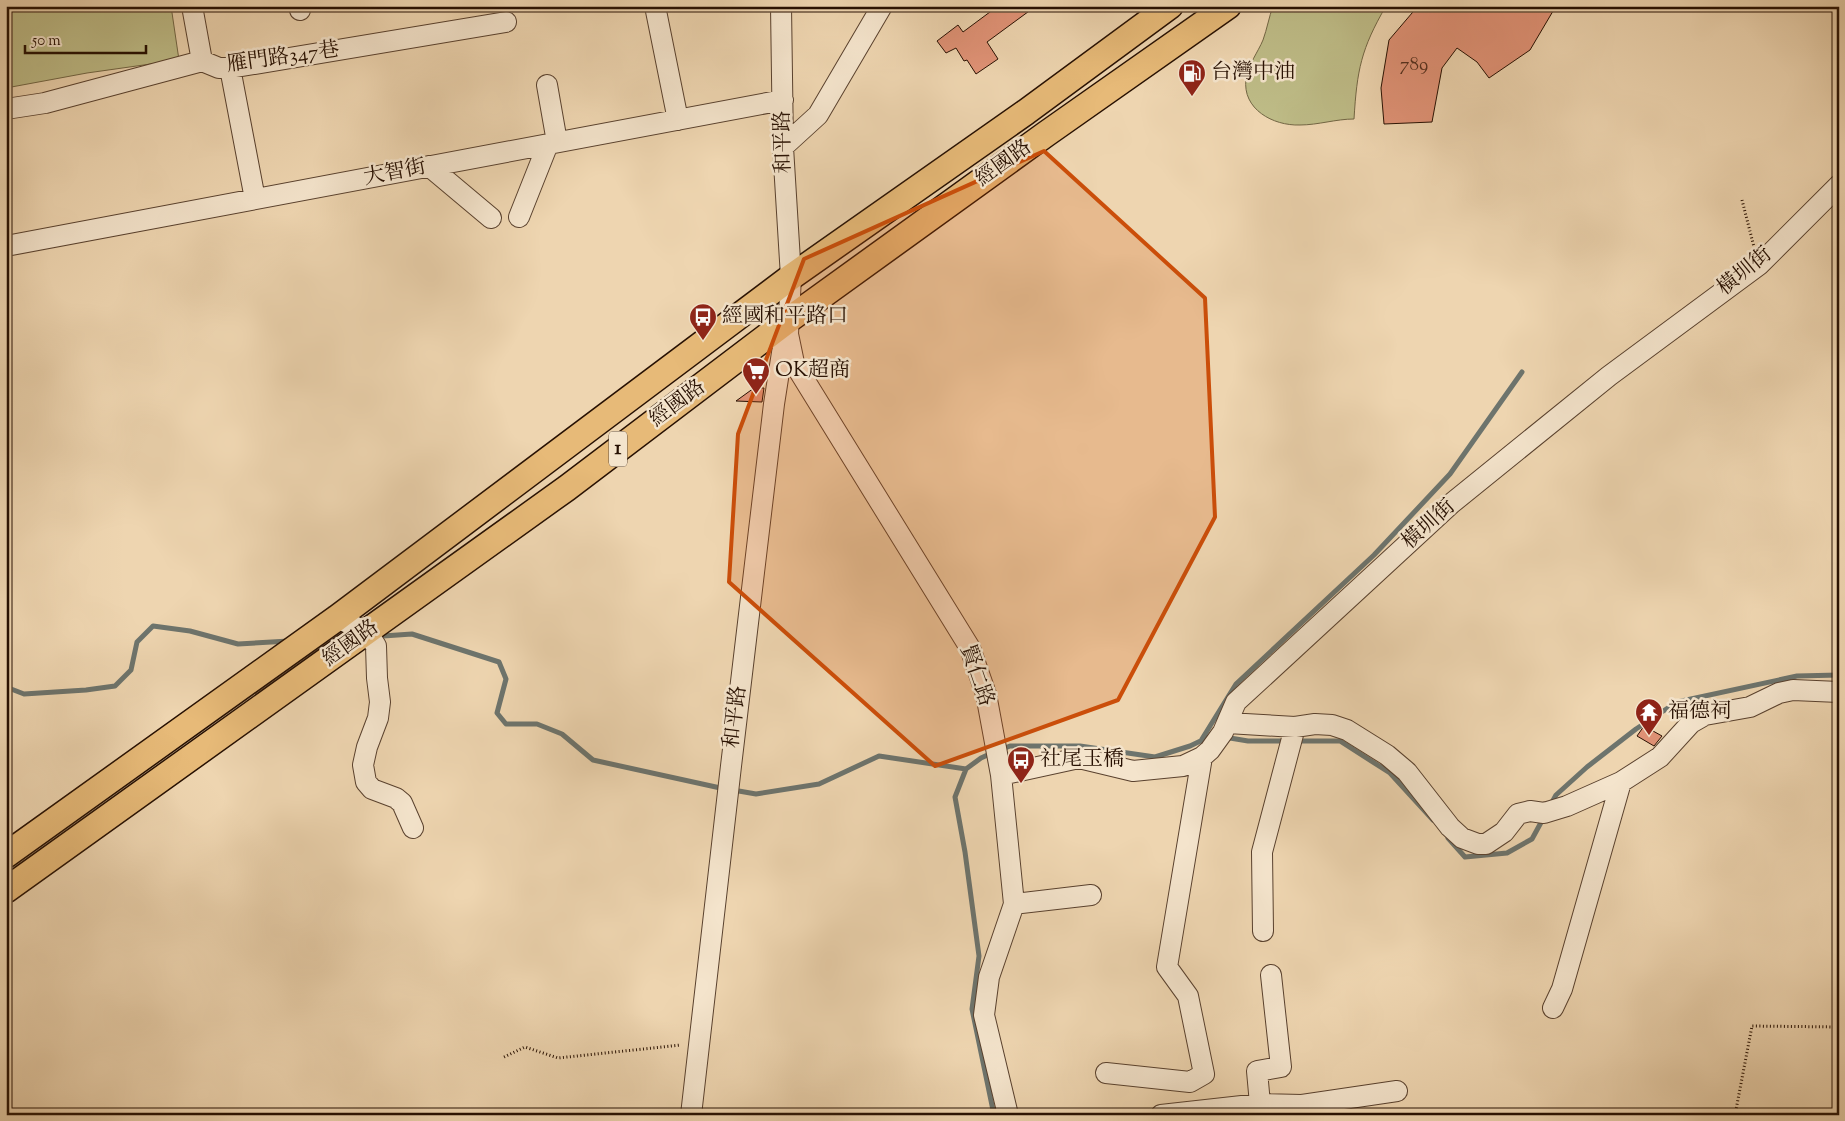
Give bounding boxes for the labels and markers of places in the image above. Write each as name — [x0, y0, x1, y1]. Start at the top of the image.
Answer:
fuel station icon: 台灣中油 — [1177, 58, 1207, 97]
place label: 台灣中油 — [1211, 58, 1295, 88]
bus stop icon: 經國和平路口 — [688, 302, 718, 341]
place label: 經國和平路口 — [722, 302, 848, 332]
supermarket icon: OK超商 — [741, 356, 771, 395]
place label: OK超商 — [775, 356, 850, 386]
temple icon: 福德祠 — [1634, 697, 1664, 736]
place label: 福德祠 — [1668, 697, 1731, 727]
bus stop icon: 社尾玉橋 — [1006, 745, 1036, 784]
place label: 社尾玉橋 — [1040, 745, 1124, 775]

